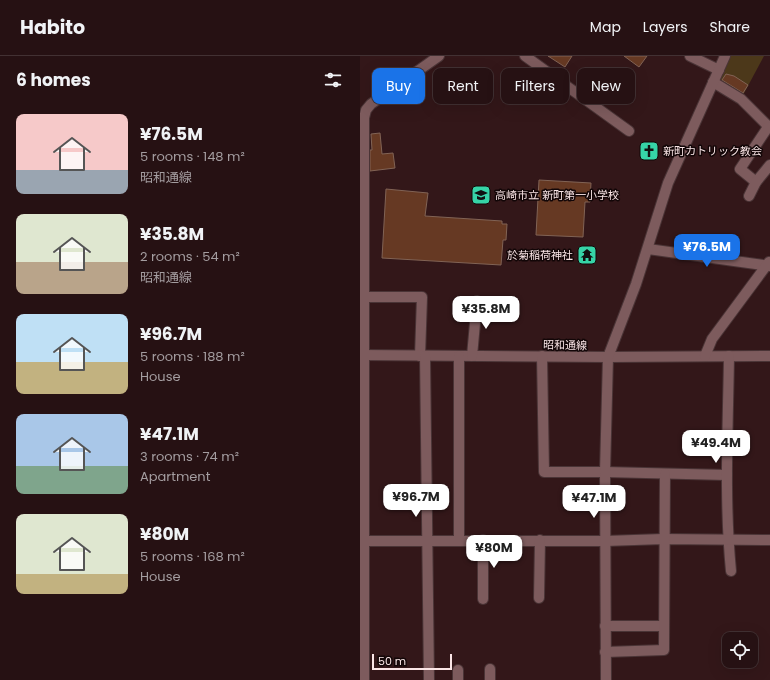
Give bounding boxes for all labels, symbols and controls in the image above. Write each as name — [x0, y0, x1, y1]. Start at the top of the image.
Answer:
text: Habito — [20, 14, 85, 41]
text: Map — [590, 17, 621, 37]
text: Layers — [643, 17, 687, 37]
text: Share — [709, 17, 750, 37]
text: 6 homes — [16, 68, 91, 92]
chip: Buy — [372, 68, 425, 104]
chip: Rent — [433, 68, 493, 104]
chip: Filters — [501, 68, 569, 104]
chip: New — [577, 68, 635, 104]
icon: filters — [322, 69, 344, 91]
text: ¥76.5M — [140, 122, 203, 146]
icon: home — [48, 130, 96, 178]
church icon: 新町カトリック教会 — [638, 140, 660, 162]
place label: 新町カトリック教会 — [663, 143, 762, 159]
text: 5 rooms · 148 m² — [140, 147, 245, 166]
text: 昭和通線 — [140, 168, 192, 187]
school or university icon: 高崎市立 新町第一小学校 — [470, 184, 492, 206]
place label: 高崎市立 新町第一小学校 — [495, 187, 619, 203]
text: ¥35.8M — [140, 222, 204, 246]
icon: home — [48, 230, 96, 278]
pin: ¥76.5M — [674, 234, 740, 268]
text: ¥76.5M — [683, 237, 731, 256]
temple icon: 於菊稲荷神社 — [576, 244, 598, 266]
text: 2 rooms · 54 m² — [140, 247, 240, 266]
place label: 於菊稲荷神社 — [507, 247, 573, 263]
text: 昭和通線 — [140, 268, 192, 287]
pin: ¥35.8M — [453, 296, 519, 330]
text: ¥35.8M — [461, 299, 511, 318]
text: ¥96.7M — [140, 322, 202, 346]
icon: home — [48, 330, 96, 378]
street label: 昭和通線 — [543, 337, 587, 353]
text: 5 rooms · 188 m² — [140, 347, 245, 366]
text: House — [140, 367, 180, 386]
text: ¥47.1M — [140, 422, 199, 446]
icon: home — [48, 430, 96, 478]
pin: ¥49.4M — [683, 430, 749, 464]
text: ¥49.4M — [691, 433, 741, 452]
text: 3 rooms · 74 m² — [140, 447, 239, 466]
text: Apartment — [140, 467, 210, 486]
pin: ¥96.7M — [383, 484, 449, 518]
pin: ¥47.1M — [561, 485, 627, 519]
text: ¥96.7M — [392, 487, 440, 506]
text: ¥47.1M — [572, 488, 616, 507]
text: ¥80M — [140, 522, 189, 546]
icon: home — [48, 530, 96, 578]
pin: ¥80M — [470, 535, 518, 569]
text: ¥80M — [475, 538, 513, 557]
text: 5 rooms · 168 m² — [140, 547, 245, 566]
text: House — [140, 567, 180, 586]
map controls — [722, 632, 758, 668]
button: locate — [722, 632, 758, 668]
scale bar — [372, 652, 452, 671]
text: 50 m — [378, 653, 406, 669]

